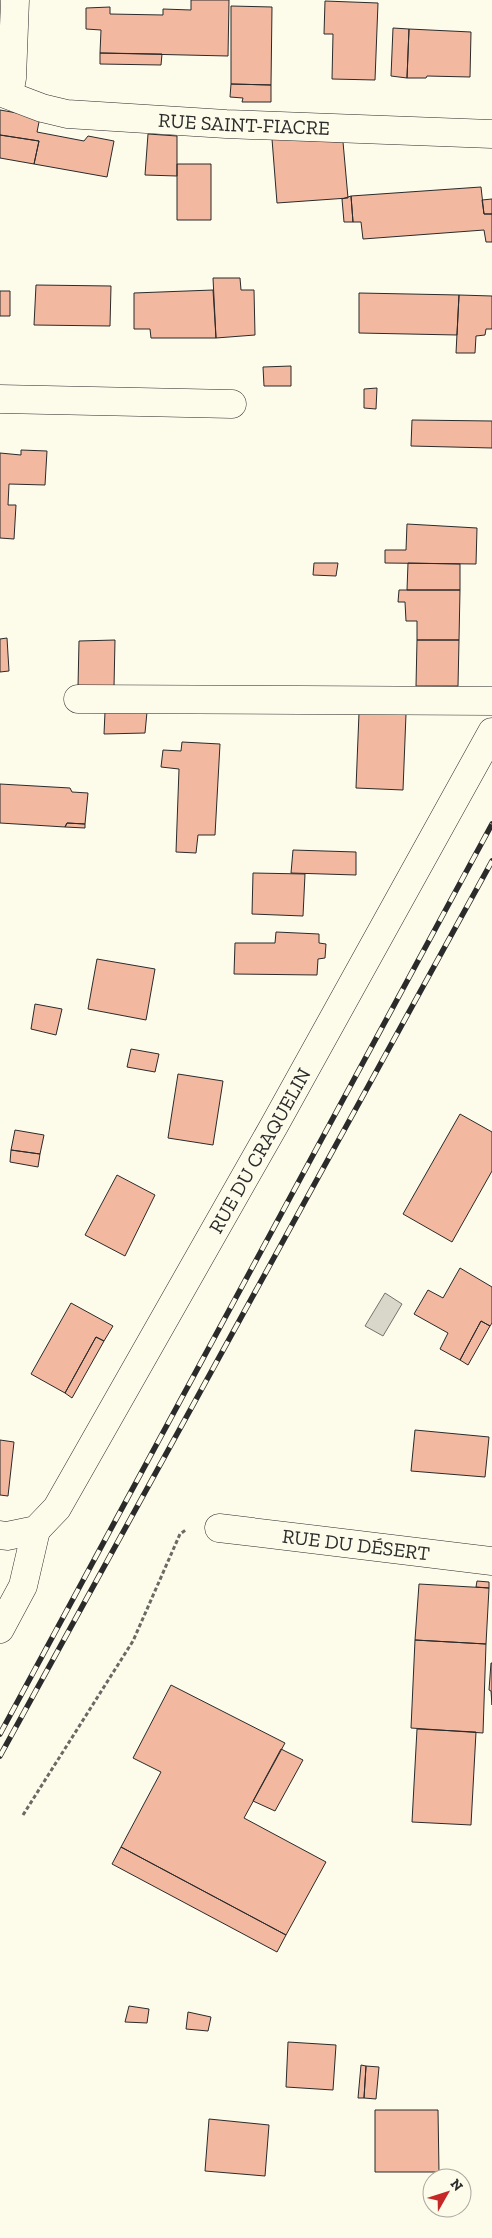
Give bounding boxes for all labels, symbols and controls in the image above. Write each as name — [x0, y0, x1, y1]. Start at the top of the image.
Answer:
street label: RUE SAINT-FIACRE — [158, 108, 330, 140]
street label: RUE DU CRAQUELIN — [203, 1063, 316, 1238]
street label: RUE DU DÉSERT — [281, 1524, 431, 1565]
north arrow — [422, 2168, 472, 2218]
text: N — [447, 2176, 467, 2195]

